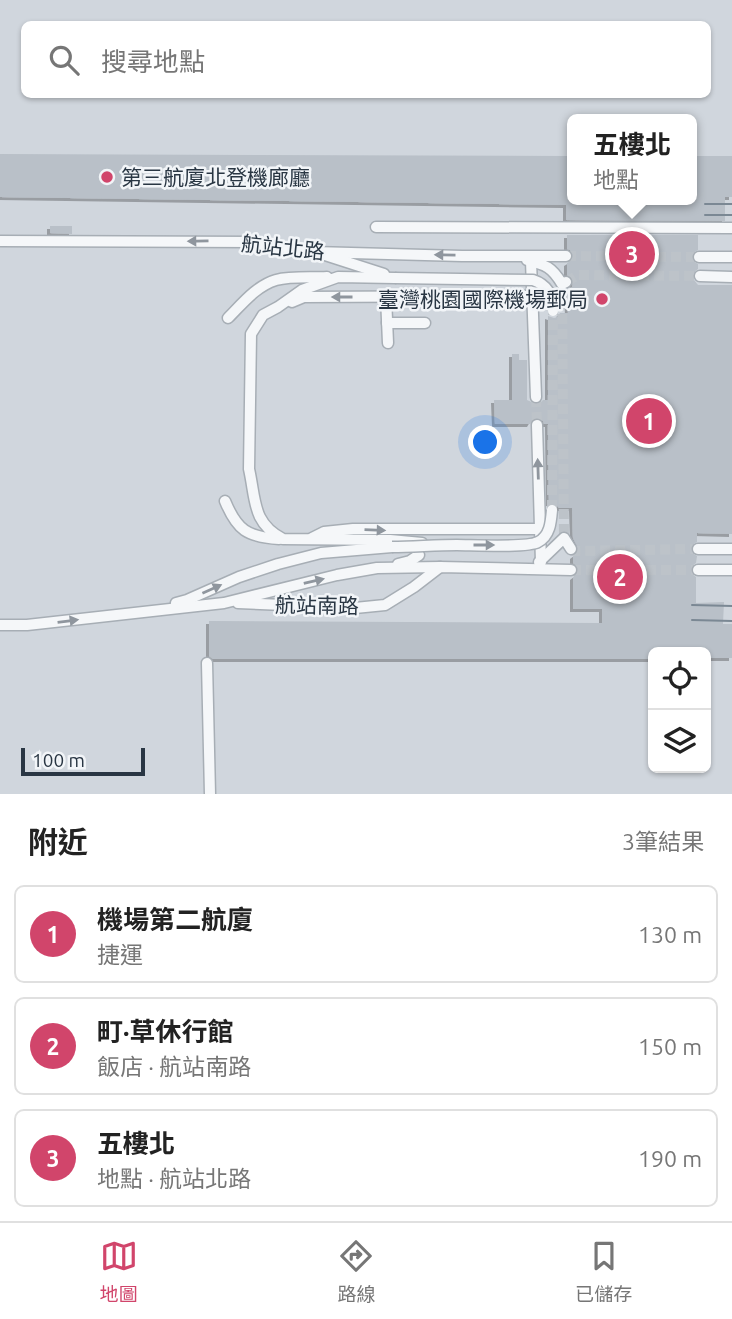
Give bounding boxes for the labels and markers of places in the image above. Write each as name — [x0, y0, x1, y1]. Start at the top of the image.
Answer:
place label: 第三航廈北登機廊廳 — [121, 165, 310, 189]
marker: 第三航廈北登機廊廳 — [99, 169, 115, 185]
pin: 3 — [609, 228, 655, 280]
place label: 臺灣桃園國際機場郵局 — [378, 287, 588, 311]
marker: 臺灣桃園國際機場郵局 — [594, 291, 610, 307]
pin: 1 — [626, 395, 672, 447]
pin: 2 — [597, 551, 643, 603]

